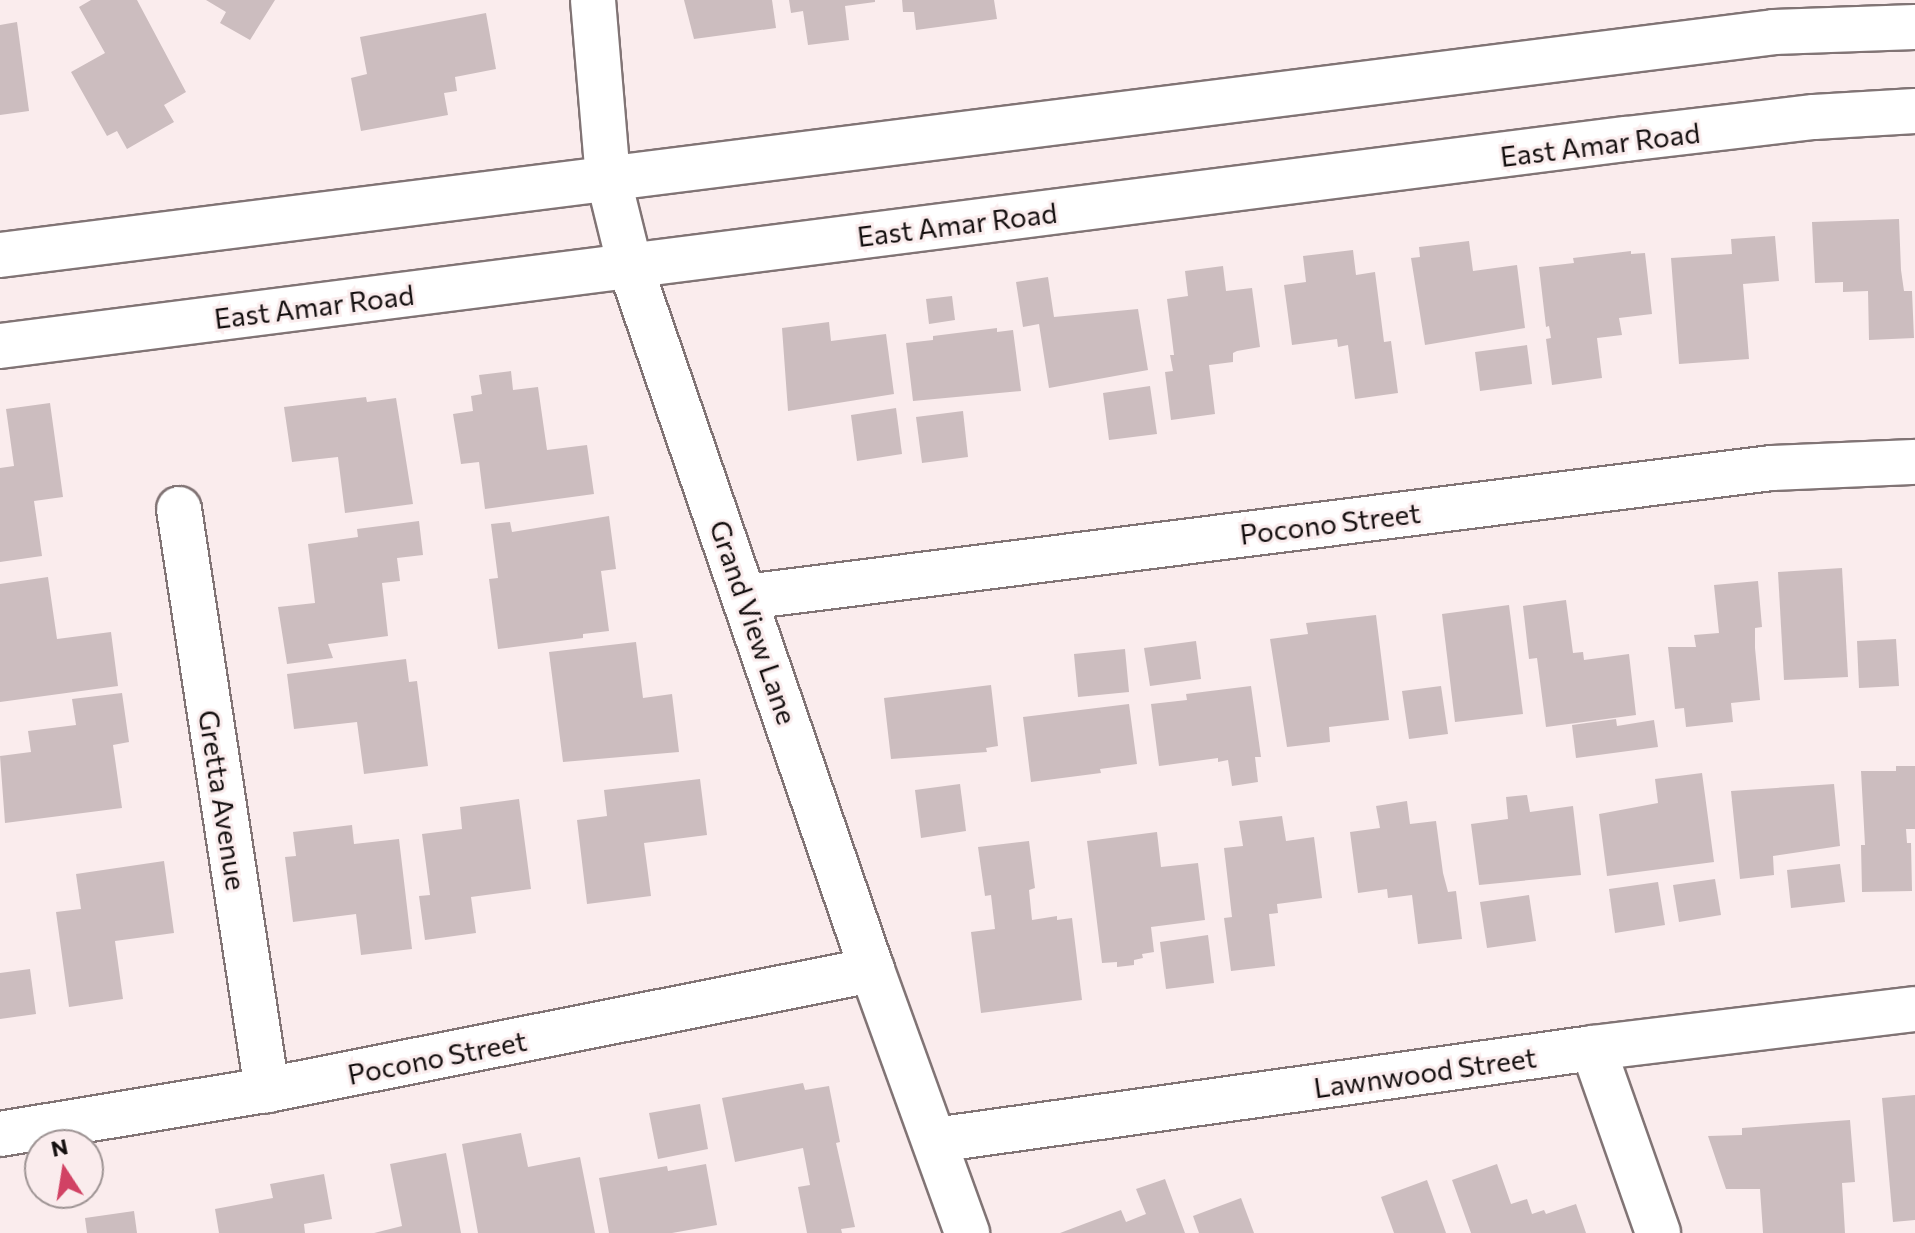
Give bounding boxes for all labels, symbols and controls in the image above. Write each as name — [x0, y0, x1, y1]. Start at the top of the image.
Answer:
street label: East Amar Road — [1498, 115, 1702, 173]
street label: East Amar Road — [855, 195, 1059, 253]
street label: East Amar Road — [212, 277, 416, 335]
street label: Pocono Street — [1238, 495, 1422, 551]
street label: Grand View Lane — [703, 515, 805, 729]
street label: Gretta Avenue — [192, 707, 254, 893]
street label: Pocono Street — [345, 1023, 529, 1091]
street label: Lawnwood Street — [1311, 1040, 1539, 1104]
north arrow — [24, 1129, 104, 1209]
text: N — [48, 1132, 70, 1162]

